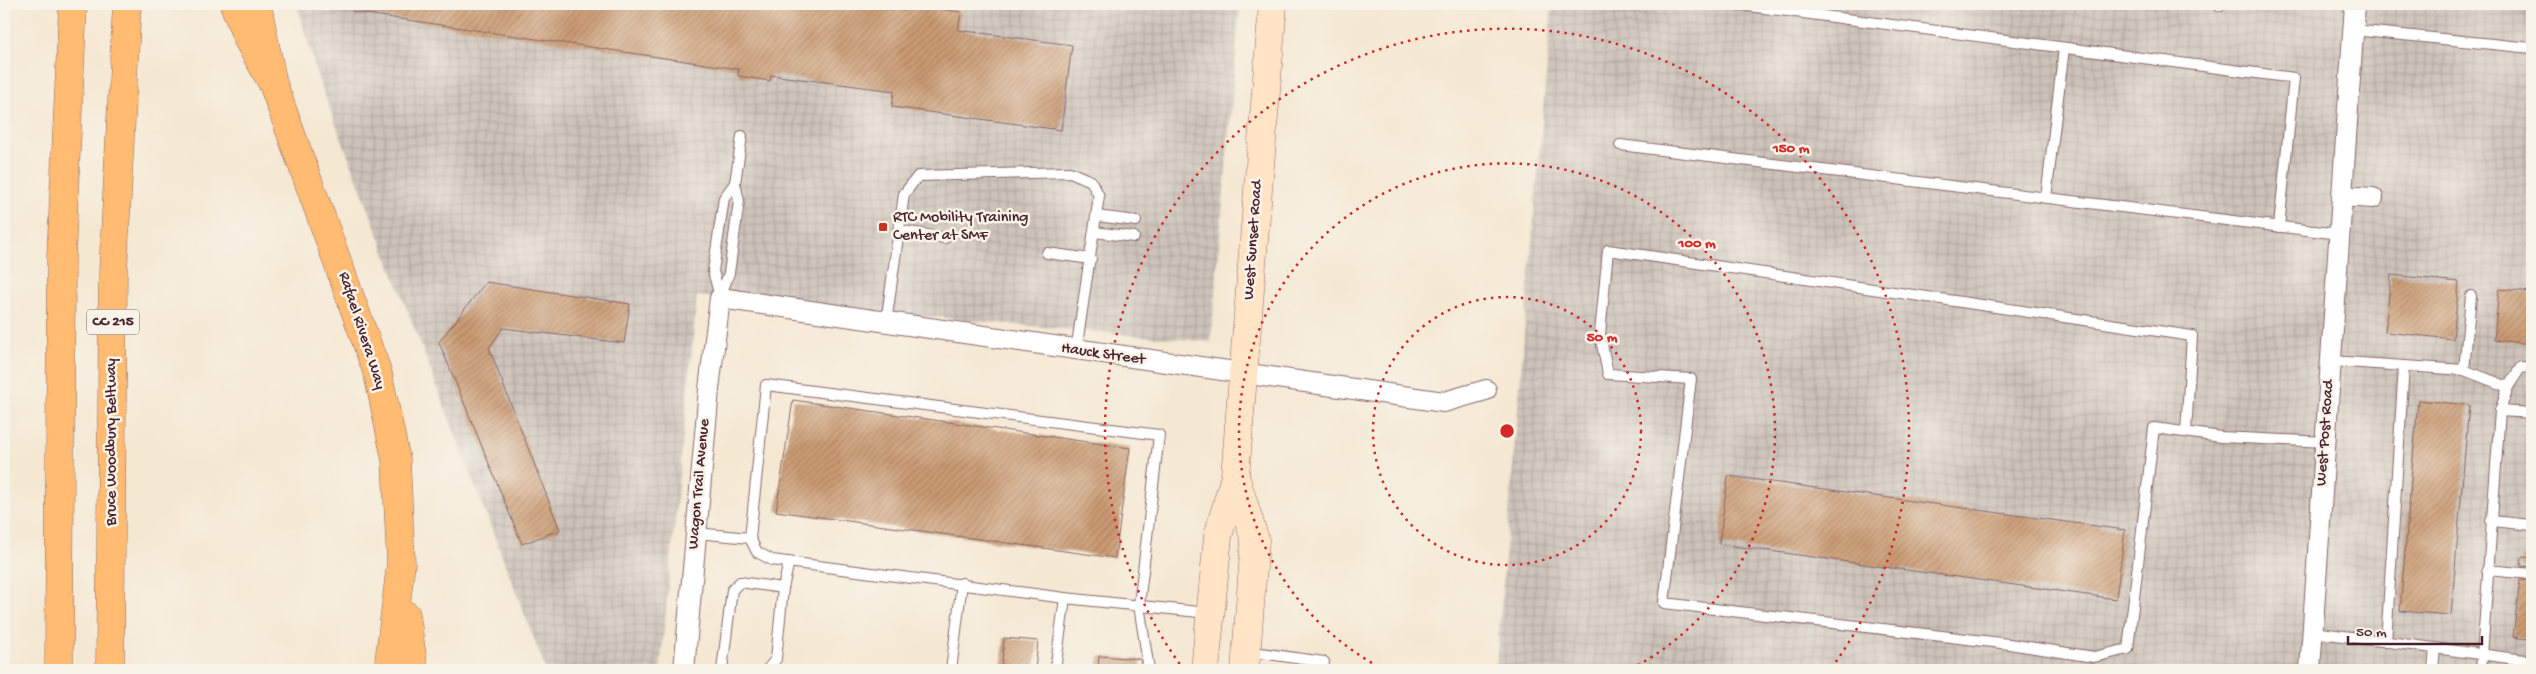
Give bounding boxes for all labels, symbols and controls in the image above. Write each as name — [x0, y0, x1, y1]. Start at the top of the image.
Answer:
text: 150 m — [1772, 140, 1810, 158]
street label: West Sunset Road — [1240, 178, 1268, 301]
place label: RTC Mobility Training Center at SMF — [893, 209, 1028, 246]
marker: RTC Mobility Training Center at SMF — [877, 221, 889, 233]
text: 100 m — [1677, 235, 1716, 253]
street label: Rafael Rivera Way — [333, 270, 389, 392]
road number: CC 215 — [87, 310, 139, 334]
text: 50 m — [1587, 329, 1618, 347]
street label: Hauck Street — [1060, 340, 1148, 370]
street label: Bruce Woodbury Beltway — [103, 358, 122, 527]
street label: West Post Road — [2313, 378, 2339, 487]
street label: Wagon Trail Avenue — [685, 417, 715, 550]
centre of rings — [1498, 422, 1516, 440]
scale bar — [2348, 614, 2482, 646]
text: 50 m — [2356, 624, 2387, 642]

